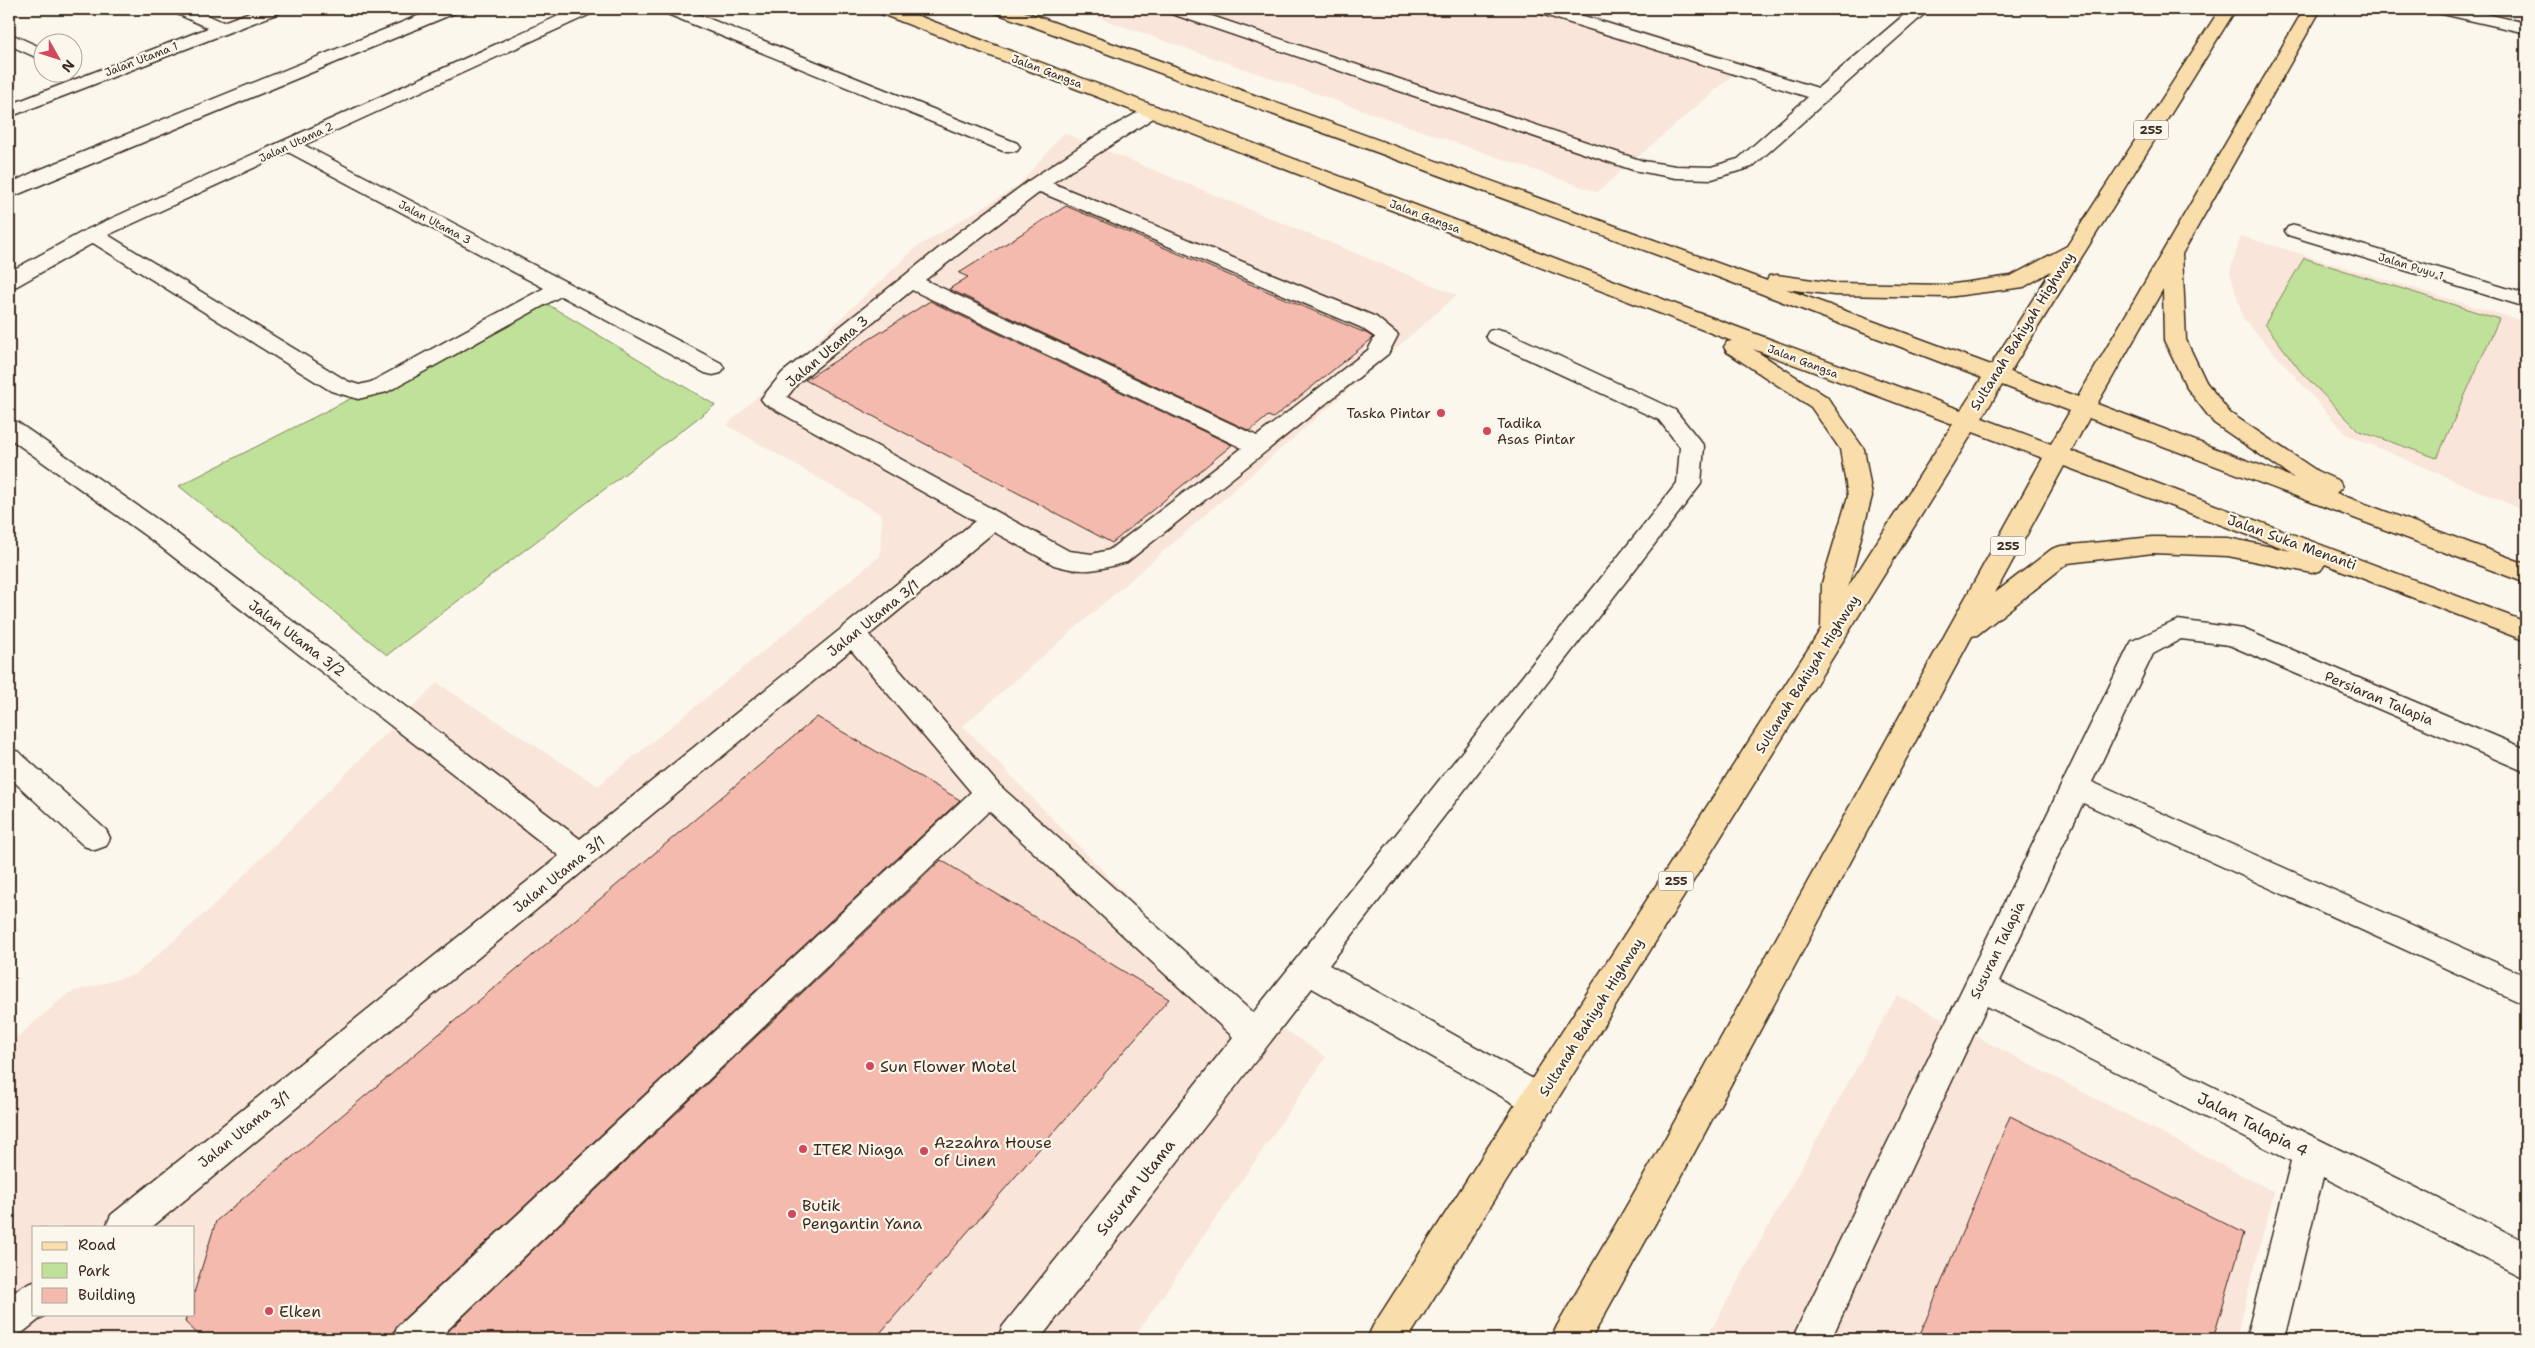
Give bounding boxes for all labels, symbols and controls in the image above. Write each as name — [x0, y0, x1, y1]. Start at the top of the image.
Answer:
north arrow — [32, 32, 82, 82]
street label: Jalan Utama 1 — [102, 39, 180, 80]
street label: Jalan Gangsa — [1009, 51, 1084, 92]
text: N — [58, 56, 79, 76]
street label: Jalan Utama 2 — [257, 119, 336, 166]
road number: 255 — [2134, 120, 2168, 140]
street label: Jalan Gangsa — [1387, 196, 1462, 237]
street label: Jalan Utama 3 — [396, 197, 474, 248]
street label: Sultanah Bahiyah Highway — [1966, 248, 2078, 414]
street label: Jalan Puyu 1 — [2376, 249, 2445, 283]
street label: Jalan Utama 3 — [782, 311, 872, 391]
street label: Jalan Gangsa — [1765, 341, 1840, 382]
place label: Taska Pintar — [1346, 404, 1431, 422]
marker: Taska Pintar — [1435, 407, 1447, 419]
place label: Tadika Asas Pintar — [1497, 414, 1576, 448]
marker: Tadika Asas Pintar — [1481, 425, 1493, 437]
street label: Jalan Suka Menanti — [2225, 510, 2359, 574]
road number: 255 — [1990, 536, 2026, 556]
street label: Jalan Utama 3/1 — [824, 576, 922, 660]
street label: Sultanah Bahiyah Highway — [1751, 591, 1863, 757]
street label: Jalan Utama 3/2 — [245, 596, 349, 680]
street label: Persiaran Talapia — [2322, 667, 2436, 729]
street label: Jalan Utama 3/1 — [510, 832, 608, 916]
road number: 255 — [1658, 871, 1694, 890]
street label: Susuran Talapia — [1966, 898, 2029, 1002]
street label: Sultanah Bahiyah Highway — [1535, 934, 1647, 1100]
place label: Sun Flower Motel — [880, 1056, 1017, 1077]
marker: Sun Flower Motel — [864, 1060, 876, 1072]
street label: Jalan Utama 3/1 — [195, 1087, 293, 1171]
street label: Jalan Talapia 4 — [2194, 1087, 2312, 1161]
place label: Azzahra House of Linen — [934, 1132, 1052, 1171]
street label: Susuran Utama — [1091, 1135, 1180, 1240]
place label: ITER Niaga — [813, 1139, 904, 1160]
marker: ITER Niaga — [797, 1143, 809, 1155]
marker: Azzahra House of Linen — [918, 1145, 930, 1157]
place label: Butik Pengantin Yana — [802, 1195, 922, 1234]
marker: Butik Pengantin Yana — [786, 1208, 798, 1220]
legend — [32, 1226, 195, 1316]
text: Road — [78, 1235, 116, 1255]
text: Park — [78, 1261, 110, 1281]
text: Building — [78, 1285, 135, 1305]
place label: Elken — [279, 1301, 321, 1322]
marker: Elken — [263, 1305, 275, 1317]

